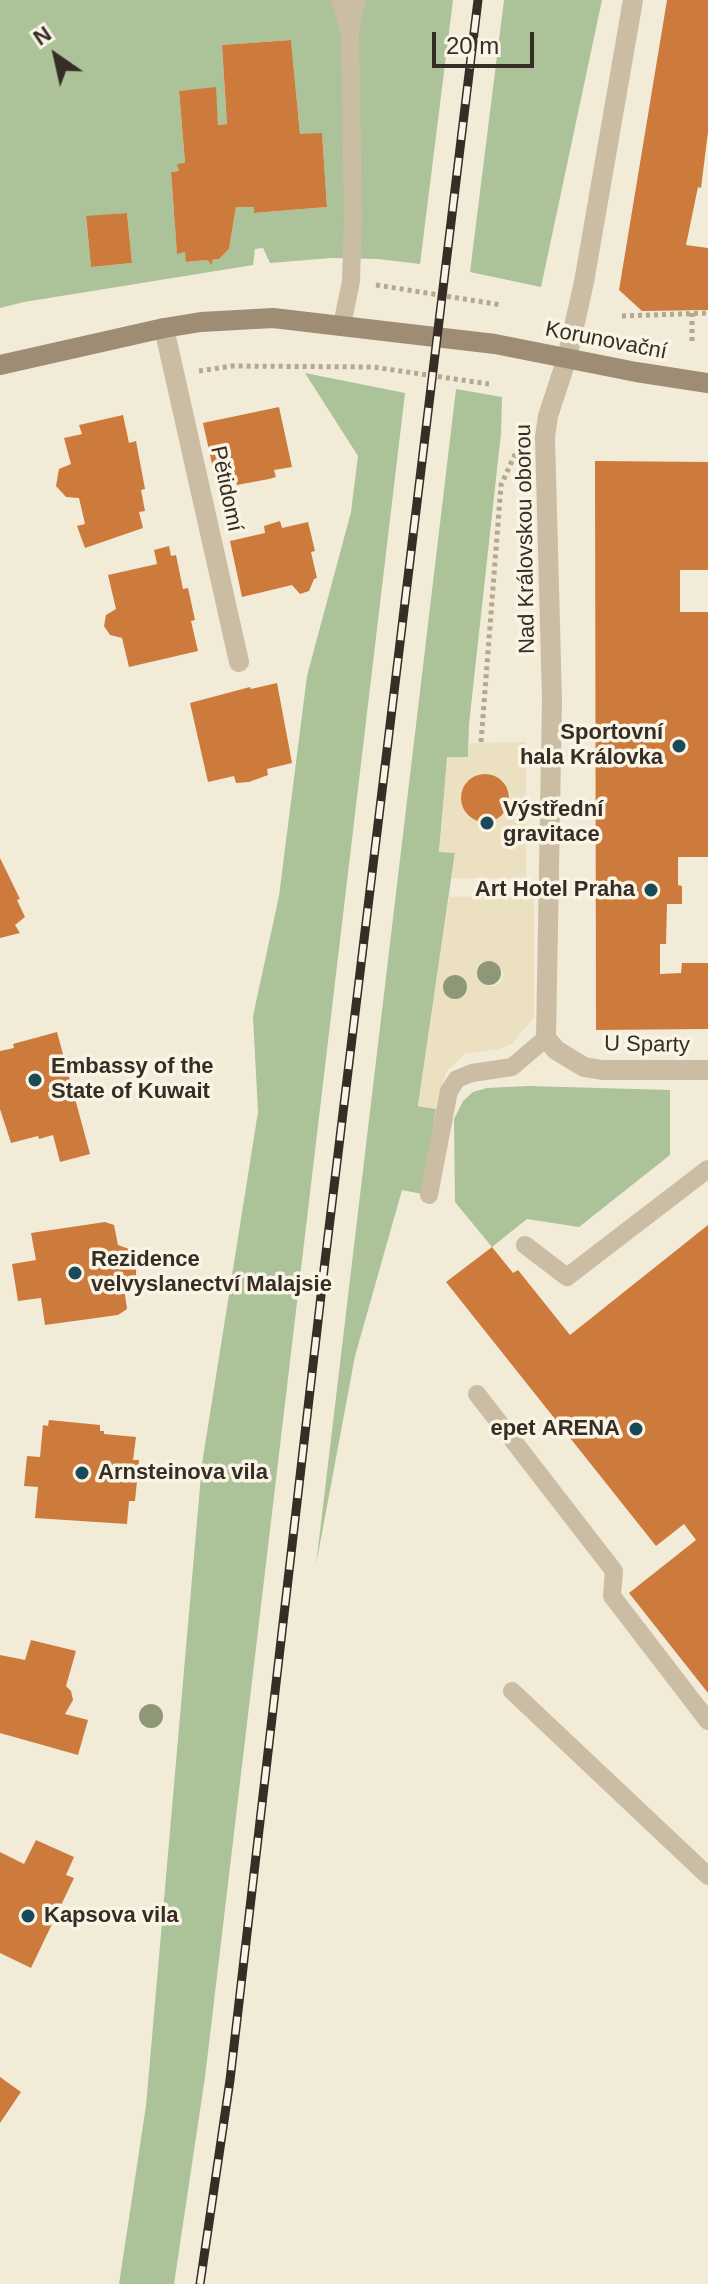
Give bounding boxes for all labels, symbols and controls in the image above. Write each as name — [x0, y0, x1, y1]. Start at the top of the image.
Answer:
north arrow — [16, 16, 96, 96]
scale bar — [436, 16, 538, 66]
text: N — [29, 21, 56, 50]
text: 20 m — [446, 32, 499, 59]
street label: Korunovační — [543, 316, 669, 366]
street label: Nad Královskou oborou — [511, 424, 541, 654]
street label: Pětidomí — [204, 444, 248, 534]
place label: Sportovní hala Královka — [520, 720, 663, 772]
marker: Sportovní hala Královka — [670, 737, 688, 755]
place label: Výstřední gravitace — [503, 797, 603, 848]
marker: Výstřední gravitace — [478, 814, 496, 832]
place label: Art Hotel Praha — [475, 877, 635, 903]
marker: Art Hotel Praha — [642, 881, 660, 899]
street label: U Sparty — [604, 1031, 690, 1059]
place label: Embassy of the State of Kuwait — [51, 1054, 214, 1106]
marker: Embassy of the State of Kuwait — [26, 1071, 44, 1089]
place label: Rezidence velvyslanectví Malajsie — [91, 1247, 332, 1298]
marker: Rezidence velvyslanectví Malajsie — [66, 1264, 84, 1282]
place label: epet ARENA — [490, 1416, 620, 1442]
marker: epet ARENA — [627, 1420, 645, 1438]
place label: Arnsteinova vila — [98, 1460, 268, 1486]
marker: Arnsteinova vila — [73, 1464, 91, 1482]
place label: Kapsova vila — [44, 1903, 179, 1929]
marker: Kapsova vila — [19, 1907, 37, 1925]

